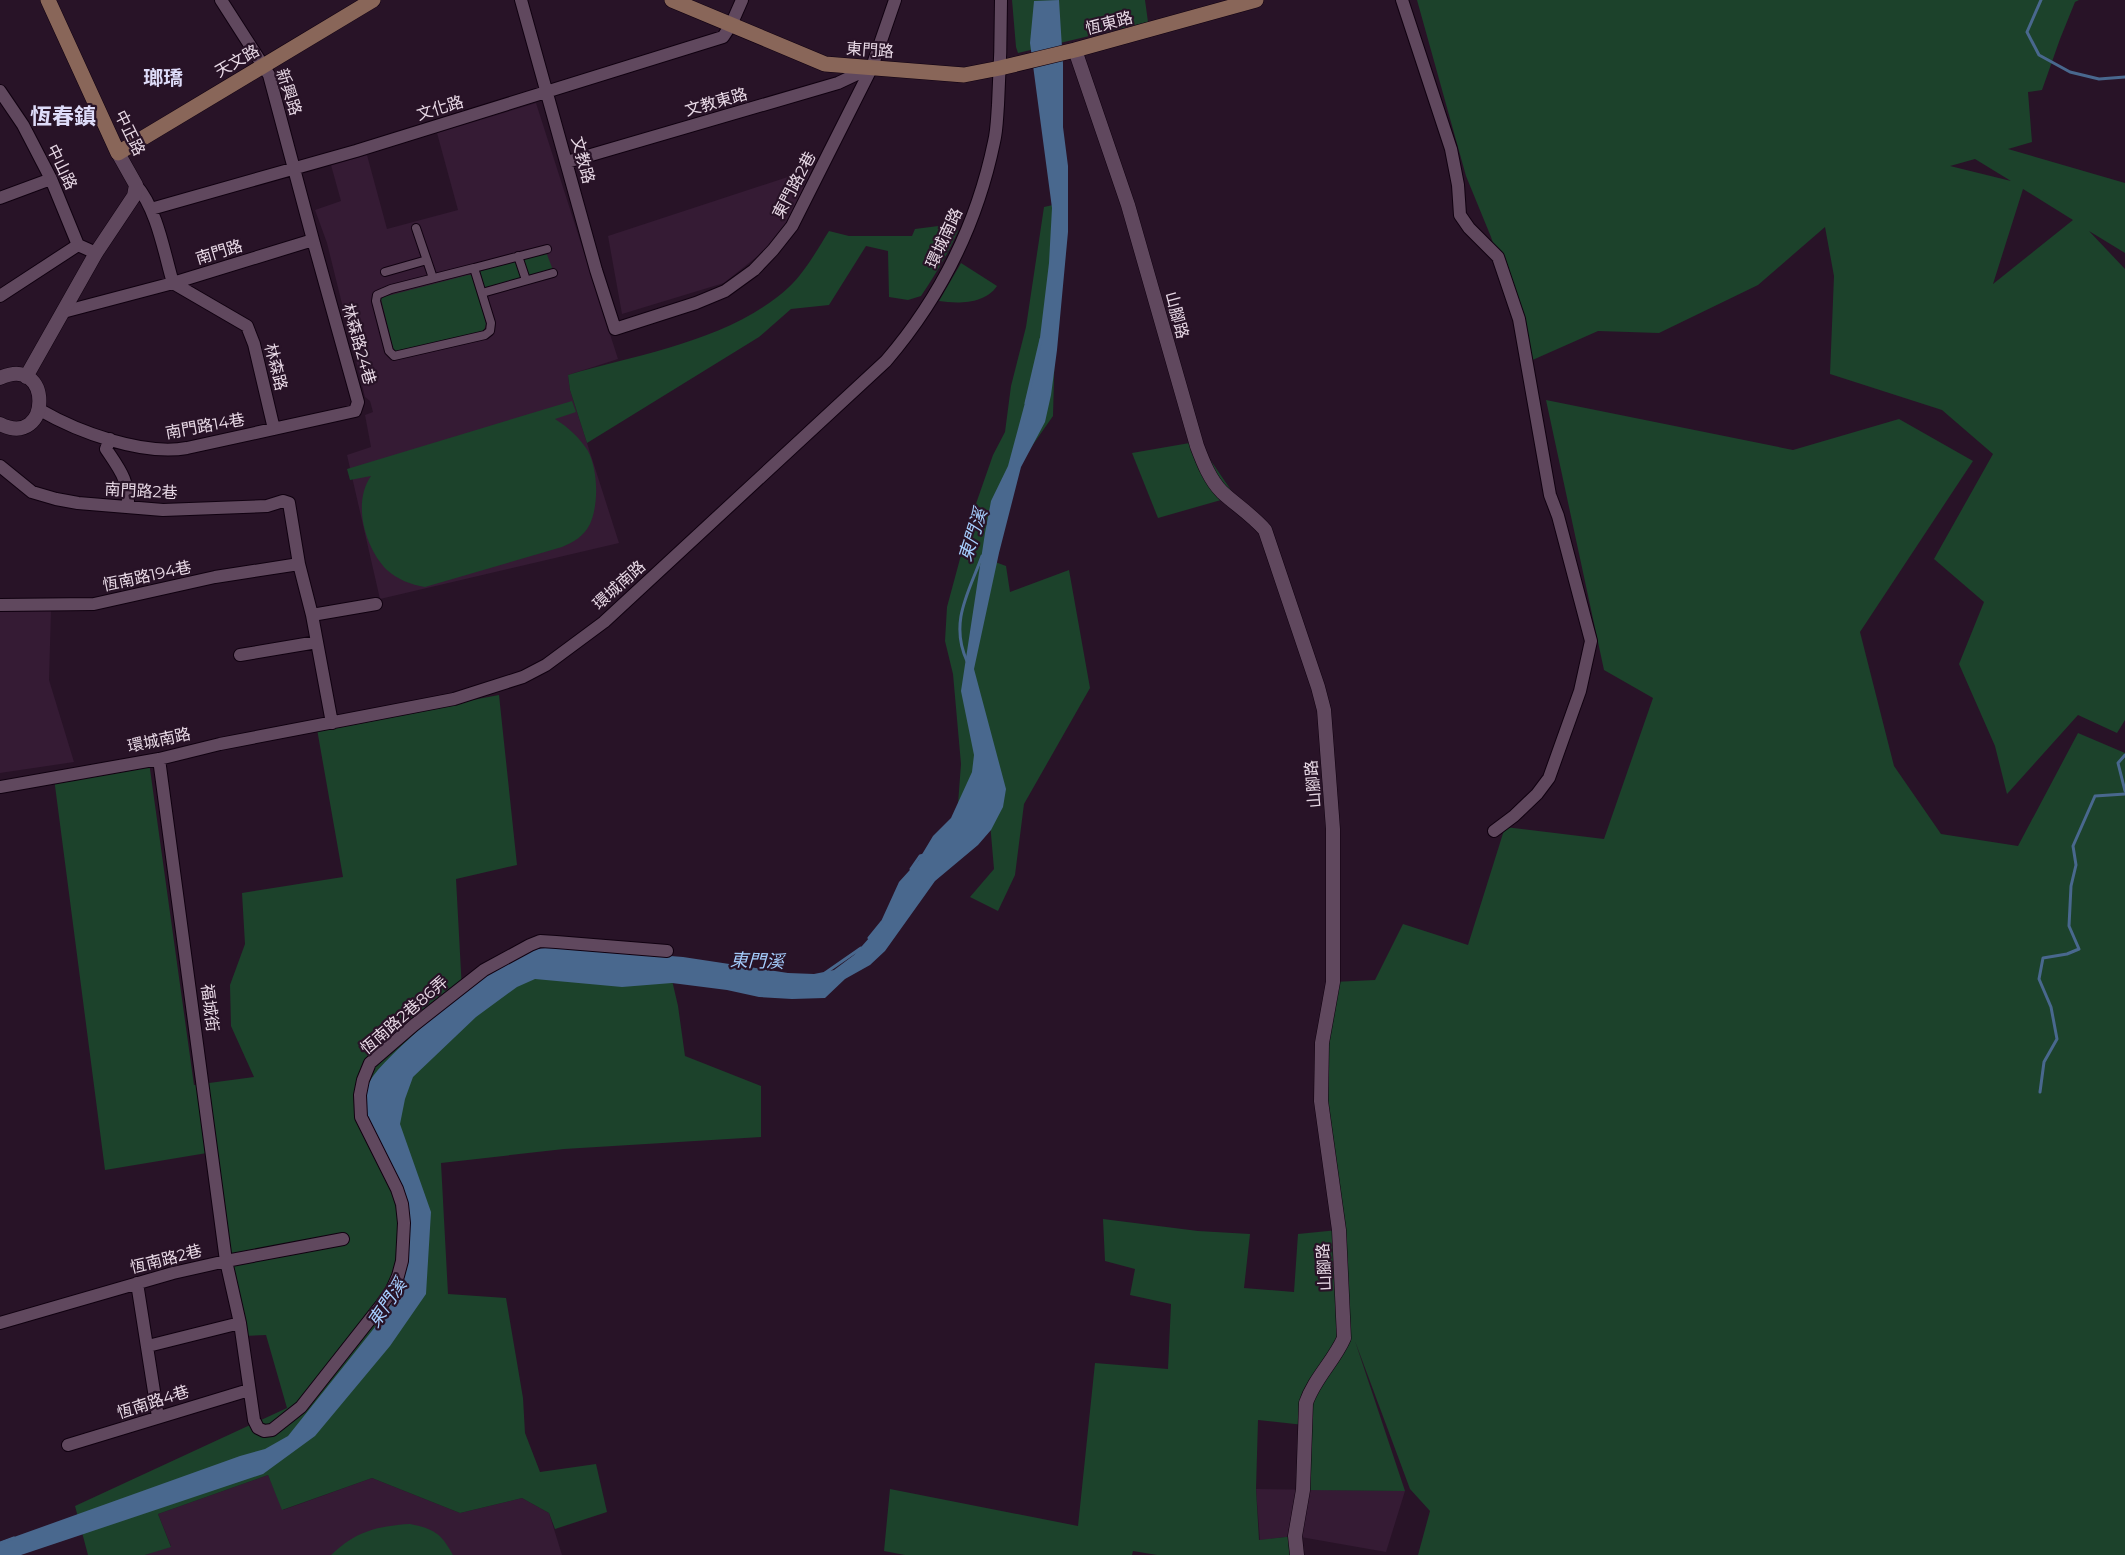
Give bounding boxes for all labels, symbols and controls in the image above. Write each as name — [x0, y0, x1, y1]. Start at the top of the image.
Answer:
street label: 恆東路 — [1083, 8, 1135, 38]
street label: 東門路 — [845, 39, 895, 61]
street label: 天文路 — [211, 41, 263, 81]
district label: 瑯𤩝 — [143, 66, 183, 90]
street label: 新興路 — [273, 66, 305, 118]
street label: 文教東路 — [683, 84, 749, 120]
street label: 文化路 — [414, 92, 466, 124]
district label: 恆春鎮 — [30, 103, 96, 130]
street label: 中正路 — [111, 107, 149, 159]
street label: 文教路 — [568, 134, 598, 186]
street label: 中山路 — [43, 141, 81, 193]
street label: 東門路2巷 — [768, 148, 820, 222]
street label: 環城南路 — [922, 205, 966, 271]
street label: 南門路 — [193, 236, 245, 268]
street label: 山腳路 — [1162, 289, 1192, 341]
street label: 林森路24巷 — [338, 301, 380, 387]
street label: 林森路 — [261, 341, 291, 393]
street label: 南門路14巷 — [164, 410, 246, 442]
street label: 南門路2巷 — [104, 480, 178, 502]
water label: 東門溪 — [954, 503, 993, 564]
street label: 恆南路194巷 — [101, 557, 193, 595]
street label: 環城南路 — [589, 557, 649, 613]
street label: 環城南路 — [126, 724, 192, 756]
street label: 山腳路 — [1301, 759, 1325, 809]
water label: 東門溪 — [730, 949, 787, 973]
street label: 恆南路2巷86弄 — [357, 972, 451, 1058]
street label: 福城街 — [198, 983, 222, 1033]
street label: 恆南路2巷 — [128, 1241, 204, 1277]
street label: 山腳路 — [1313, 1243, 1335, 1291]
water label: 東門溪 — [363, 1272, 413, 1332]
street label: 恆南路4巷 — [115, 1381, 191, 1423]

